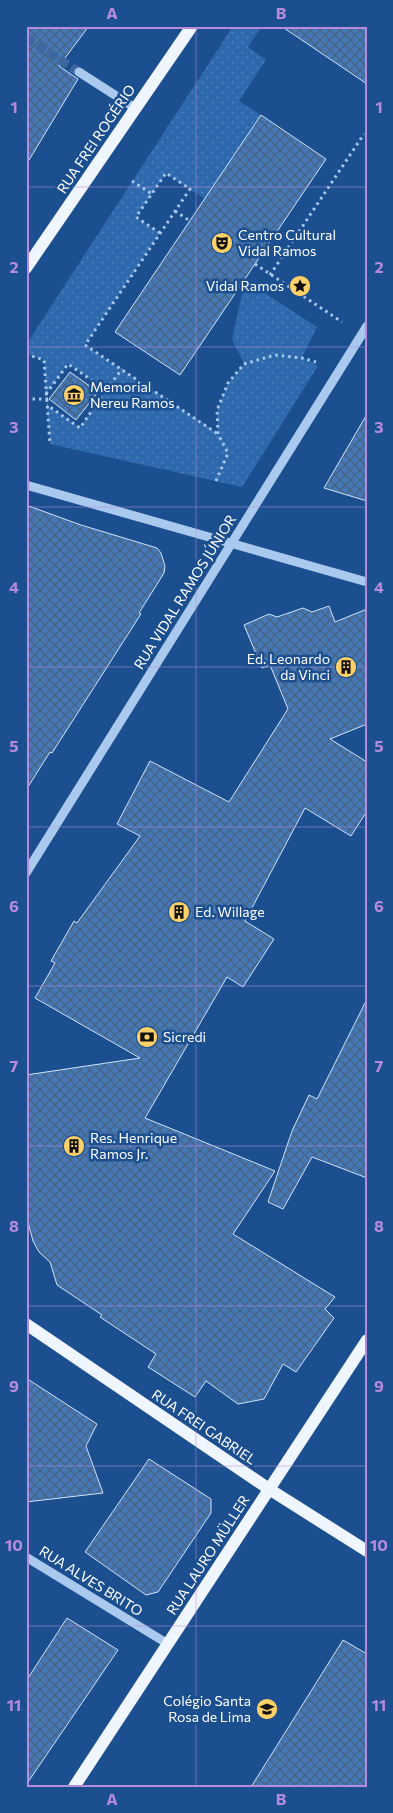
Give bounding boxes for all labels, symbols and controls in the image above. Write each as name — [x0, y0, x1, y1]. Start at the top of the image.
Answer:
text: A — [106, 3, 118, 22]
text: B — [276, 3, 287, 22]
street label: RUA FREI ROGÉRIO — [53, 81, 138, 196]
text: 1 — [10, 97, 18, 116]
text: 1 — [375, 97, 383, 116]
place label: Centro Cultural Vidal Ramos — [238, 226, 336, 259]
theatre icon: Centro Cultural Vidal Ramos — [210, 231, 234, 255]
text: 2 — [9, 257, 19, 276]
text: 2 — [374, 257, 384, 276]
place icon: Vidal Ramos — [288, 274, 312, 298]
place label: Vidal Ramos — [206, 277, 284, 294]
place label: Memorial Nereu Ramos — [90, 378, 175, 411]
museum icon: Memorial Nereu Ramos — [62, 383, 86, 407]
text: 3 — [9, 417, 19, 436]
text: 3 — [374, 417, 384, 436]
street label: RUA VIDAL RAMOS JÚNIOR — [130, 511, 239, 672]
text: 4 — [9, 577, 19, 596]
text: 4 — [374, 577, 384, 596]
place label: Ed. Leonardo da Vinci — [247, 650, 330, 683]
building icon: Ed. Leonardo da Vinci — [334, 655, 358, 679]
text: 5 — [9, 736, 19, 755]
text: 5 — [374, 736, 384, 755]
text: 6 — [9, 896, 19, 915]
text: 6 — [374, 896, 384, 915]
building icon: Ed. Willage — [167, 900, 191, 924]
place label: Ed. Willage — [195, 903, 265, 920]
bank icon: Sicredi — [135, 1025, 159, 1049]
place label: Sicredi — [163, 1028, 206, 1045]
text: 7 — [10, 1056, 19, 1075]
text: 7 — [375, 1056, 384, 1075]
place label: Res. Henrique Ramos Jr. — [90, 1129, 177, 1162]
building icon: Res. Henrique Ramos Jr. — [62, 1134, 86, 1158]
text: 8 — [9, 1216, 19, 1235]
text: 8 — [374, 1216, 384, 1235]
text: 9 — [9, 1376, 19, 1395]
text: 9 — [374, 1376, 384, 1395]
street label: RUA FREI GABRIEL — [149, 1385, 260, 1468]
street label: RUA LAURO MÜLLER — [163, 1492, 253, 1618]
text: 10 — [5, 1535, 23, 1554]
text: 10 — [370, 1535, 388, 1554]
street label: RUA ALVES BRITO — [36, 1542, 146, 1619]
place label: Colégio Santa Rosa de Lima — [163, 1692, 251, 1725]
text: 11 — [7, 1695, 21, 1714]
text: 11 — [372, 1695, 386, 1714]
school or university icon: Colégio Santa Rosa de Lima — [255, 1697, 279, 1721]
text: A — [106, 1789, 118, 1808]
text: B — [276, 1789, 287, 1808]

